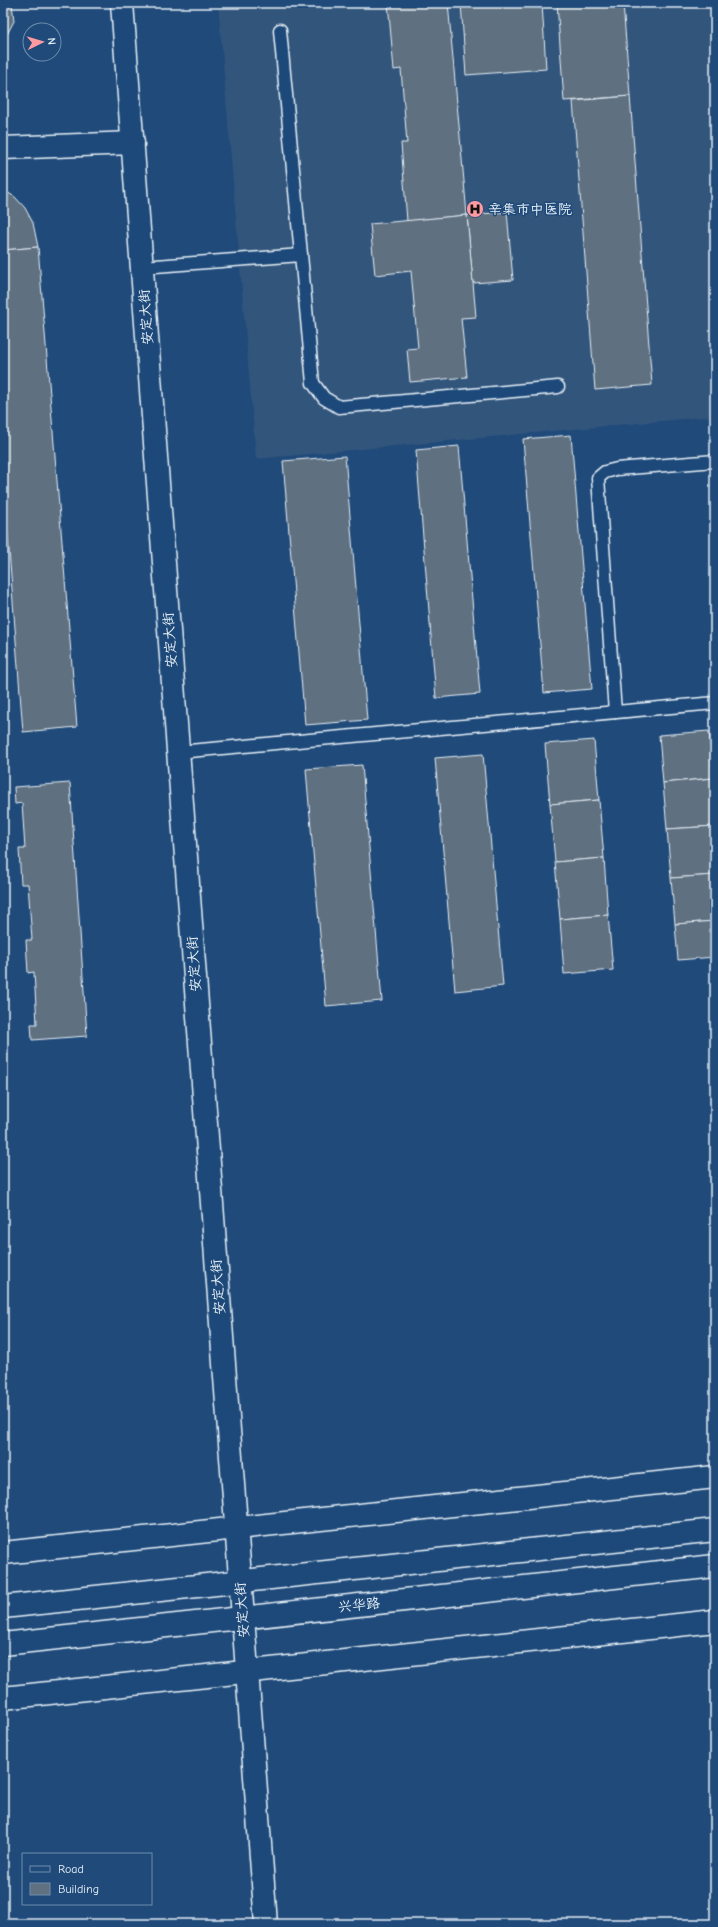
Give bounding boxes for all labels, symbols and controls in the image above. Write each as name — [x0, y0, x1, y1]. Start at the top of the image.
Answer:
north arrow — [22, 22, 62, 62]
text: N — [45, 37, 58, 45]
hospital icon: 辛集市中医院 — [465, 199, 485, 219]
place label: 辛集市中医院 — [488, 201, 572, 218]
street label: 安定大街 — [136, 288, 156, 346]
street label: 安定大街 — [160, 611, 180, 669]
street label: 安定大街 — [184, 935, 204, 993]
street label: 安定大街 — [208, 1258, 228, 1316]
street label: 安定大街 — [232, 1581, 252, 1639]
street label: 兴华路 — [337, 1594, 381, 1616]
legend — [22, 1853, 152, 1905]
text: Road — [58, 1862, 84, 1876]
text: Building — [58, 1882, 99, 1896]

